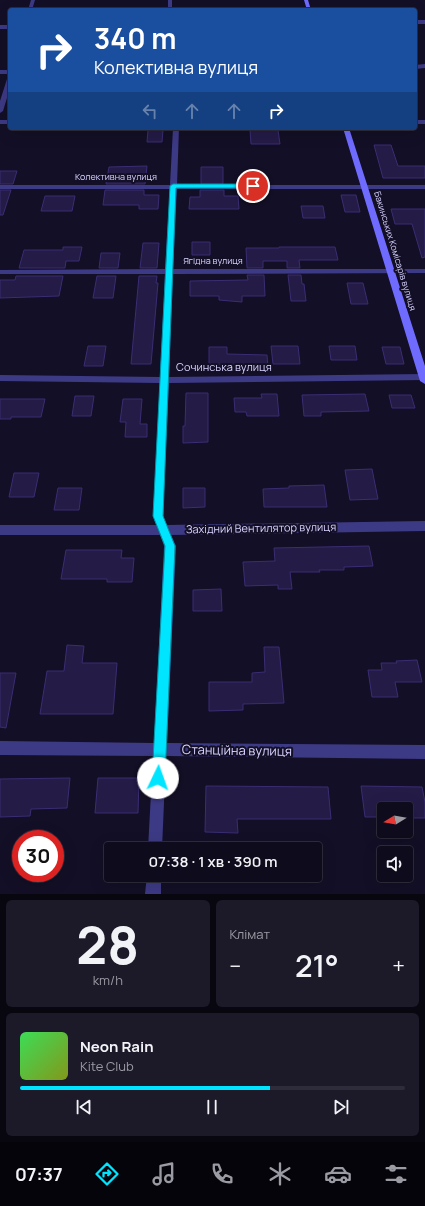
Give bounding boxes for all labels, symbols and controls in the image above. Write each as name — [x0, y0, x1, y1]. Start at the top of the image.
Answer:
text: 340 m — [94, 19, 177, 57]
icon: right — [28, 24, 80, 76]
text: Колективна вулиця — [94, 55, 258, 79]
icon: left — [139, 100, 161, 122]
icon: ahead — [181, 100, 203, 122]
icon: ahead — [223, 100, 245, 122]
icon: right — [265, 100, 287, 122]
pin — [236, 169, 270, 203]
street label: Колективна вулиця — [75, 170, 157, 183]
icon: arrive — [242, 175, 264, 197]
street label: Бакинських Комісарів вулиця — [371, 190, 420, 312]
street label: Ягідна вулиця — [183, 254, 243, 267]
street label: Сочинська вулиця — [176, 359, 272, 374]
street label: Західний Вентилятор вулиця — [186, 519, 336, 536]
street label: Станційна вулиця — [182, 740, 292, 760]
position arrow — [137, 757, 179, 799]
north arrow — [377, 802, 413, 838]
map controls — [377, 802, 413, 882]
speed limit sign: 30 — [12, 830, 64, 882]
button: sound — [377, 846, 413, 882]
text: 07:38 · 1 хв · 390 m — [148, 851, 278, 872]
text: 28 — [76, 909, 139, 980]
text: Клімат — [230, 925, 270, 943]
text: 21° — [295, 945, 339, 986]
text: − — [230, 951, 241, 981]
text: + — [392, 951, 405, 981]
text: km/h — [93, 971, 123, 989]
text: Neon Rain — [80, 1036, 154, 1057]
text: Kite Club — [80, 1057, 134, 1075]
icon: previous — [73, 1096, 95, 1118]
icon: pause — [201, 1096, 223, 1118]
icon: next — [330, 1096, 352, 1118]
icon: directions — [93, 1160, 121, 1188]
icon: music — [150, 1160, 178, 1188]
icon: phone — [208, 1160, 236, 1188]
icon: climate — [266, 1160, 294, 1188]
icon: car — [324, 1160, 352, 1188]
icon: filters — [382, 1160, 410, 1188]
text: 07:37 — [15, 1162, 63, 1186]

